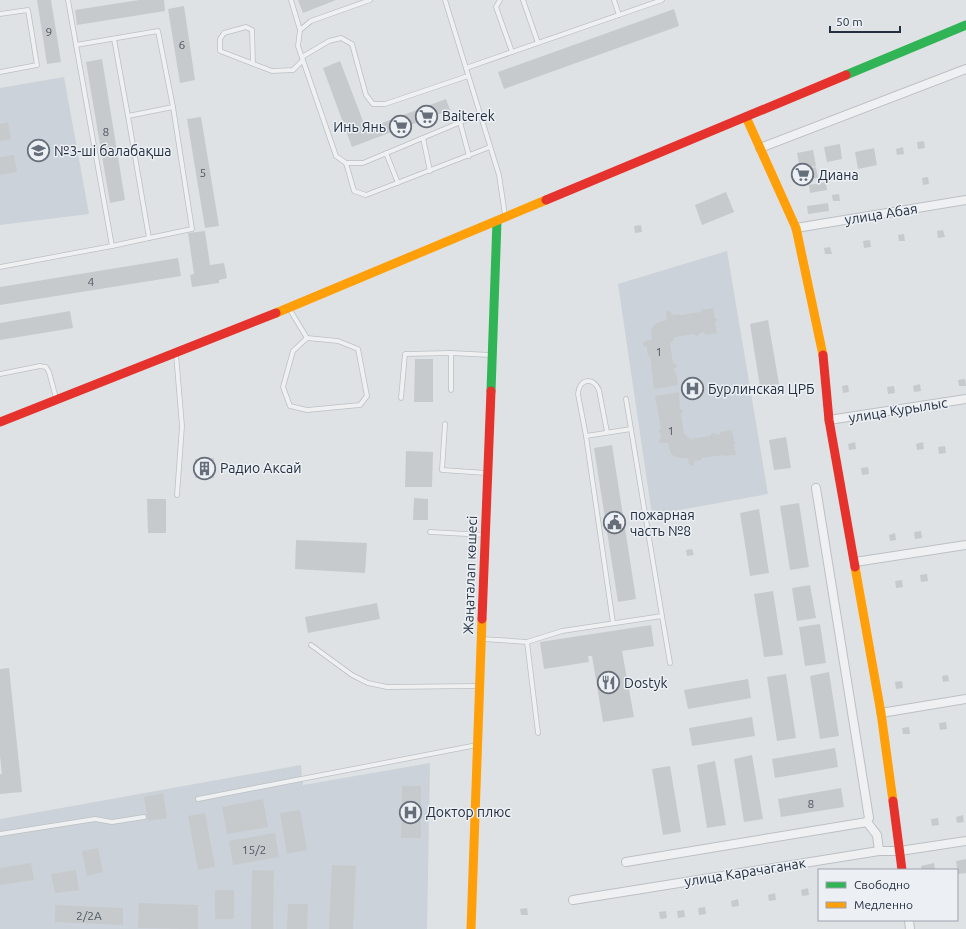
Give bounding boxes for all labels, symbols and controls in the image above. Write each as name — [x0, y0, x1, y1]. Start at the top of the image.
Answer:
scale bar — [830, 8, 900, 34]
text: 50 m — [836, 15, 863, 28]
house number: 9 — [46, 25, 52, 38]
house number: 6 — [179, 38, 186, 51]
supermarket icon: Baiterek — [413, 103, 439, 129]
place label: Baiterek — [442, 108, 495, 124]
supermarket icon: Инь Янь — [388, 114, 414, 140]
place label: Инь Янь — [333, 119, 386, 135]
house number: 8 — [103, 125, 110, 138]
school or university icon: №3-ші балабақша — [26, 138, 52, 164]
place label: №3-ші балабақша — [54, 143, 172, 159]
supermarket icon: Диана — [789, 162, 815, 188]
house number: 5 — [200, 166, 206, 179]
place label: Диана — [818, 167, 859, 183]
street label: улица Абая — [843, 200, 919, 228]
house number: 4 — [88, 275, 95, 288]
house number: 1 — [656, 345, 662, 358]
hospital icon: Бурлинская ЦРБ — [679, 376, 705, 402]
place label: Бурлинская ЦРБ — [708, 381, 815, 397]
street label: улица Курылыс — [847, 394, 949, 426]
house number: 1 — [668, 424, 674, 437]
building icon: Радио Аксай — [191, 455, 217, 481]
place label: Радио Аксай — [220, 460, 301, 476]
place label: пожарная часть №8 — [630, 507, 695, 539]
public building icon: пожарная часть №8 — [602, 510, 628, 536]
street label: Жаңаталап көшесі — [460, 515, 480, 635]
restaurant icon: Dostyk — [596, 670, 622, 696]
place label: Dostyk — [624, 675, 667, 691]
house number: 8 — [808, 797, 815, 810]
hospital icon: Доктор плюс — [398, 799, 424, 825]
place label: Доктор плюс — [426, 804, 511, 820]
house number: 15/2 — [242, 843, 266, 856]
street label: улица Карачаганак — [683, 855, 807, 889]
legend — [818, 869, 958, 921]
text: Свободно — [854, 878, 910, 891]
text: Медленно — [854, 898, 913, 911]
house number: 2/2А — [76, 909, 102, 922]

